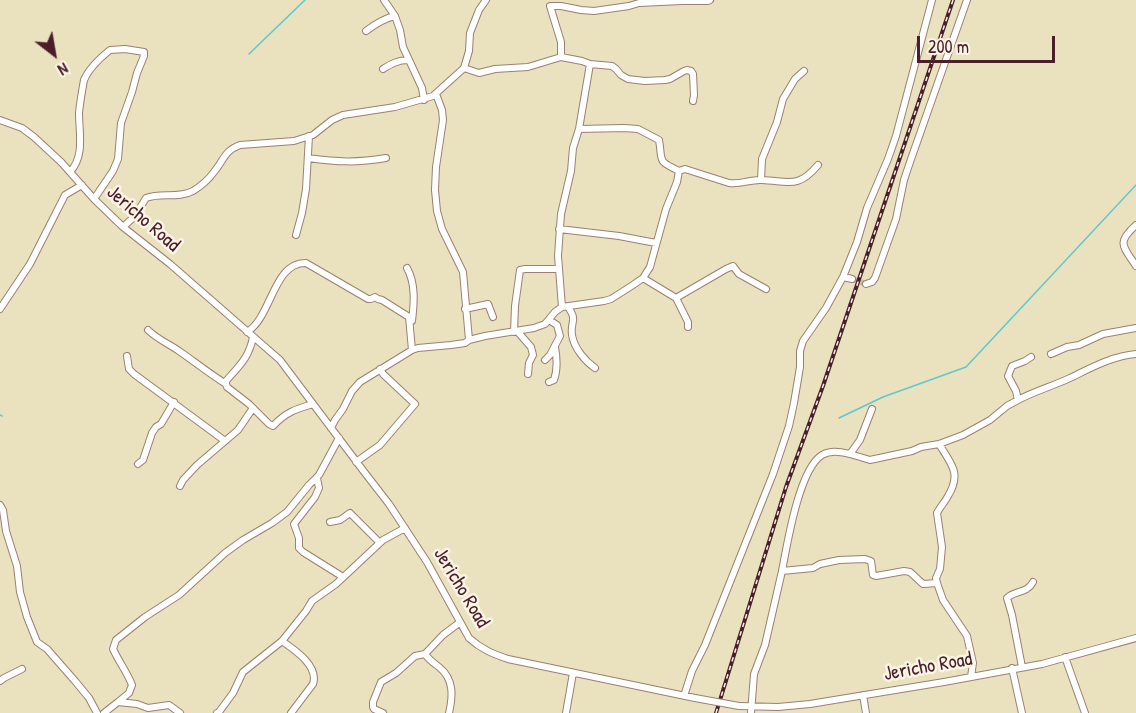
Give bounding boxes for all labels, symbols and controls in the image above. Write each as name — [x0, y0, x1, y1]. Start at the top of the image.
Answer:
north arrow — [24, 24, 84, 84]
scale bar — [920, 24, 1058, 62]
text: 200 m — [928, 34, 969, 59]
text: N — [54, 58, 73, 81]
street label: Jericho Road — [101, 181, 185, 257]
street label: Jericho Road — [428, 544, 494, 632]
street label: Jericho Road — [882, 647, 974, 687]

